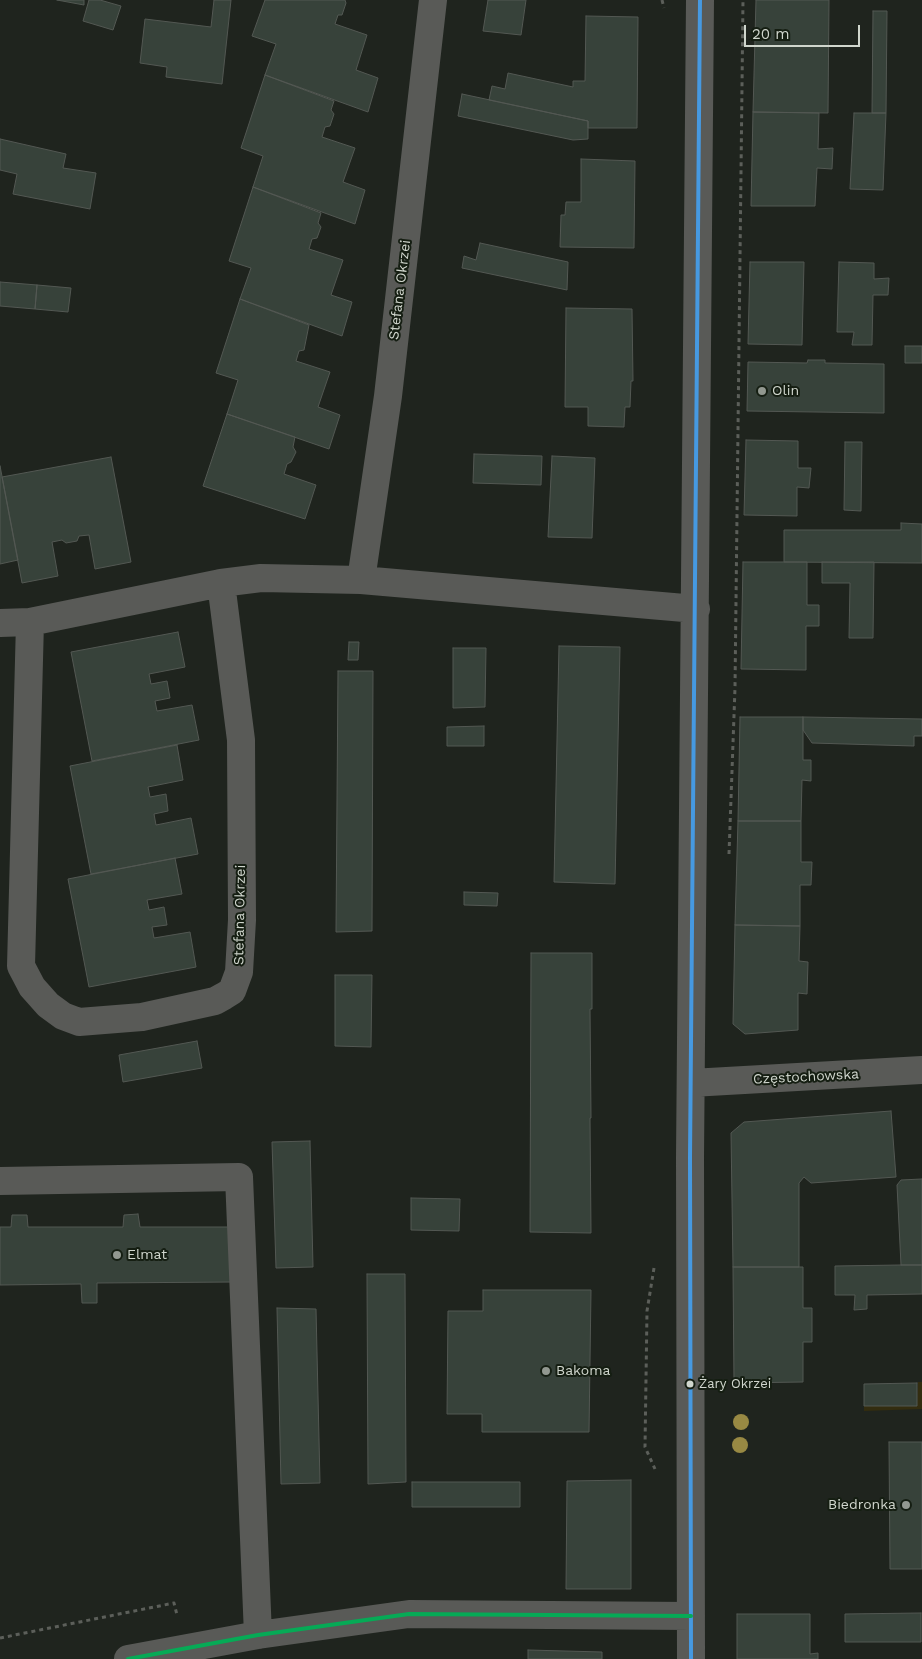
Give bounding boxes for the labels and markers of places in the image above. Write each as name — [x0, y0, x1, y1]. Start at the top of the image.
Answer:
place label: Olin — [772, 383, 799, 399]
marker: Olin — [756, 385, 768, 397]
place label: Elmat — [127, 1247, 167, 1263]
marker: Elmat — [111, 1249, 123, 1261]
place label: Bakoma — [556, 1363, 610, 1379]
marker: Bakoma — [540, 1365, 552, 1377]
place label: Żary Okrzei — [699, 1376, 771, 1392]
marker: Żary Okrzei — [685, 1379, 695, 1389]
place label: Biedronka — [828, 1497, 896, 1513]
marker: Biedronka — [900, 1499, 912, 1511]

